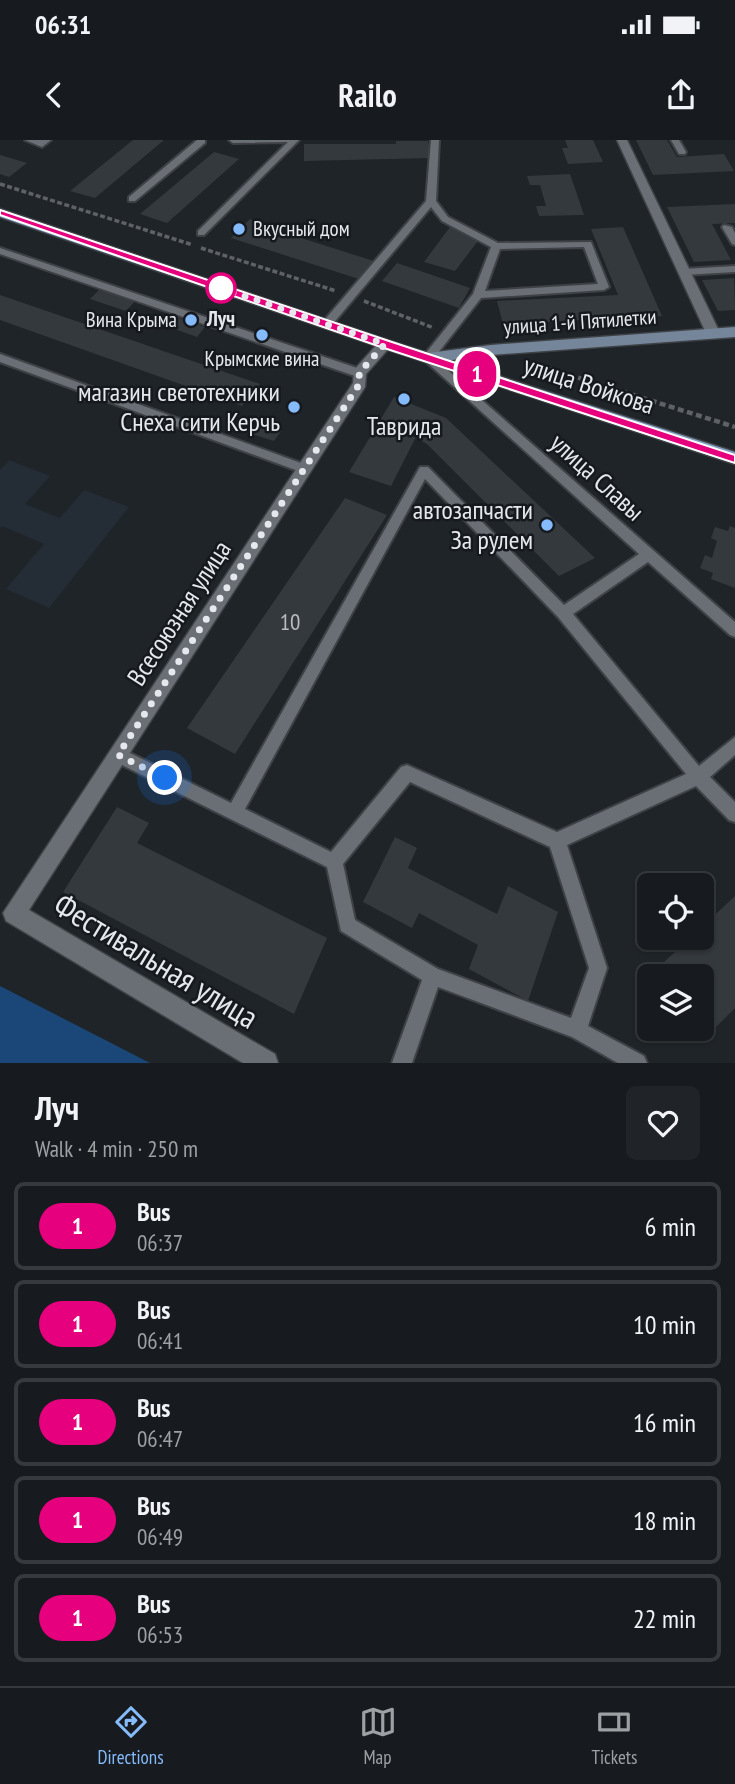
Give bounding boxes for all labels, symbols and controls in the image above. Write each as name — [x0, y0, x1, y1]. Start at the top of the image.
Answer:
text: 06:31 — [35, 8, 91, 41]
text: Railo — [338, 74, 397, 116]
icon: back — [35, 76, 73, 114]
icon: share — [662, 76, 700, 114]
place label: Вкусный дом — [253, 215, 350, 242]
marker: Вкусный дом — [231, 221, 247, 237]
marker: Луч — [206, 273, 236, 303]
street label: улица 1-й Пятилетки — [503, 303, 657, 340]
place label: Луч — [206, 305, 235, 332]
place label: Вина Крыма — [86, 306, 177, 333]
marker: Вина Крыма — [183, 312, 199, 328]
marker: Крымские вина — [254, 327, 270, 343]
place label: Крымские вина — [205, 345, 319, 372]
street label: улица Войкова — [520, 348, 659, 421]
line badge: 1 — [454, 351, 500, 397]
text: 1 — [471, 358, 483, 389]
place label: магазин светотехники Снеха сити Керчь — [78, 375, 280, 438]
marker: Таврида — [396, 391, 412, 407]
marker: магазин светотехники Снеха сити Керчь — [286, 399, 302, 415]
place label: Таврида — [367, 409, 441, 442]
street label: улица Славы — [543, 426, 651, 527]
place label: автозапчасти За рулем — [413, 493, 533, 556]
marker: автозапчасти За рулем — [539, 517, 555, 533]
street label: Всесоюзная улица — [119, 534, 238, 691]
house number: 10 — [280, 607, 300, 636]
your location — [147, 760, 182, 795]
map controls — [637, 873, 714, 1041]
button: locate — [637, 873, 714, 950]
street label: Фестивальная улица — [47, 883, 266, 1038]
button: layers — [637, 964, 714, 1041]
text: Луч — [35, 1086, 79, 1129]
button: heart — [626, 1086, 700, 1160]
text: Walk · 4 min · 250 m — [35, 1134, 198, 1163]
text: Bus — [137, 1195, 170, 1228]
text: 1 — [72, 1210, 83, 1241]
text: 6 min — [645, 1210, 696, 1243]
text: 06:37 — [137, 1228, 183, 1257]
text: Bus — [137, 1293, 170, 1326]
text: 1 — [72, 1308, 83, 1339]
text: 10 min — [633, 1308, 696, 1341]
text: 06:41 — [137, 1326, 183, 1355]
text: Bus — [137, 1391, 170, 1424]
text: 1 — [72, 1406, 83, 1437]
text: 16 min — [633, 1406, 696, 1439]
text: 06:47 — [137, 1424, 183, 1453]
text: Bus — [137, 1489, 170, 1522]
text: 1 — [72, 1504, 83, 1535]
text: 18 min — [633, 1504, 696, 1537]
text: 06:49 — [137, 1522, 183, 1551]
text: Bus — [137, 1587, 170, 1620]
text: 1 — [72, 1602, 83, 1633]
text: 22 min — [633, 1602, 696, 1635]
text: 06:53 — [137, 1620, 183, 1649]
tab: Directions — [97, 1703, 164, 1769]
tab: Map — [359, 1703, 397, 1769]
tab: Tickets — [591, 1703, 638, 1769]

